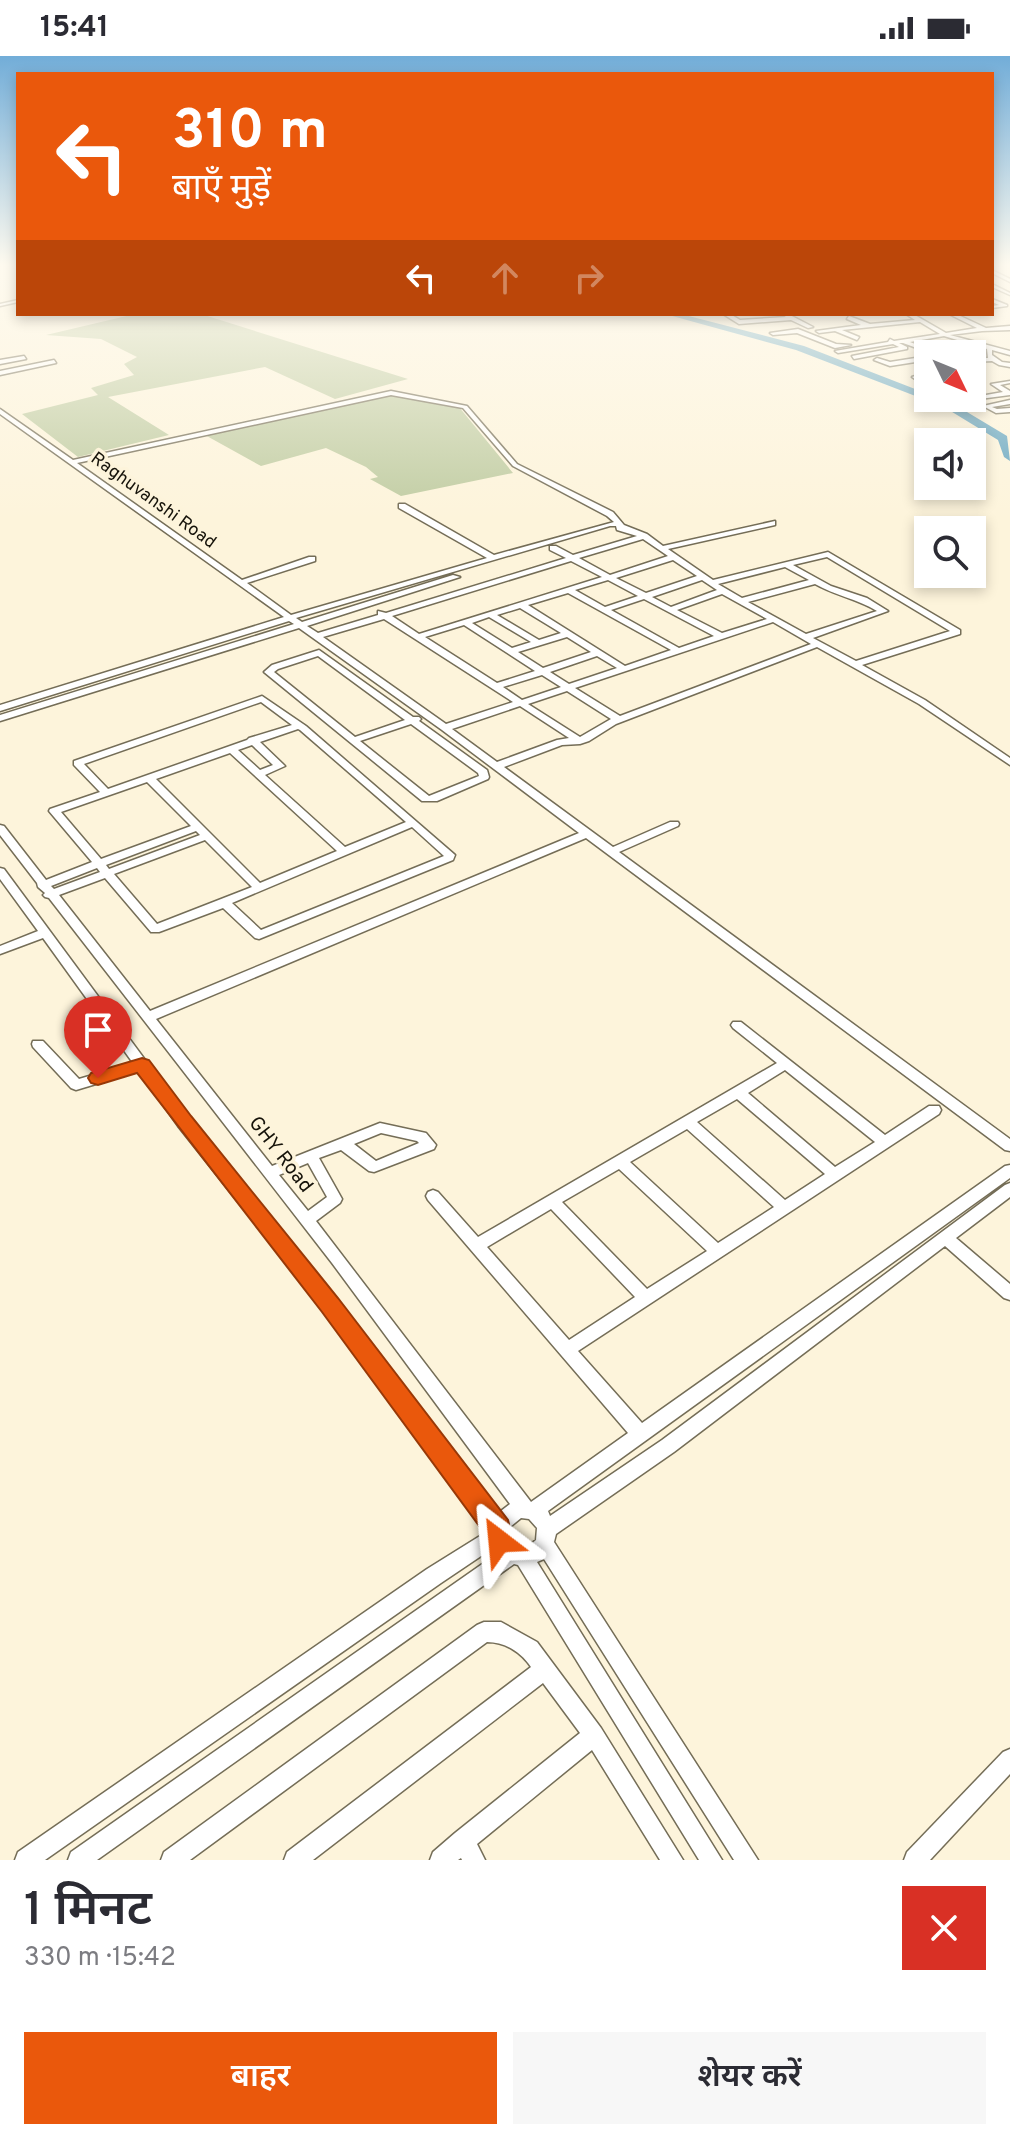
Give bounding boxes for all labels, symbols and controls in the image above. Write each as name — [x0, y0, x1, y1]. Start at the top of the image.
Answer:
text: 15:41 — [40, 10, 109, 47]
text: 310 m — [172, 98, 328, 168]
icon: left — [40, 104, 144, 208]
text: बाएँ मुड़ें — [172, 167, 271, 213]
icon: left — [399, 256, 443, 300]
icon: ahead — [483, 256, 527, 300]
icon: right — [567, 256, 611, 300]
north arrow — [914, 340, 986, 412]
map controls — [914, 340, 986, 588]
button: sound — [914, 428, 986, 500]
street label: Raghuvanshi Road — [86, 448, 220, 554]
button: search — [914, 516, 986, 588]
pin — [64, 996, 132, 1078]
icon: arrive — [76, 1008, 120, 1052]
street label: GHY Road — [242, 1111, 318, 1199]
position arrow — [457, 1499, 541, 1583]
text: 1 मिनट — [24, 1882, 152, 1942]
button: close — [902, 1886, 986, 1970]
text: 330 m · 15:42 — [24, 1942, 176, 1975]
button: बाहर — [24, 2032, 497, 2124]
button: शेयर करें — [513, 2032, 986, 2124]

